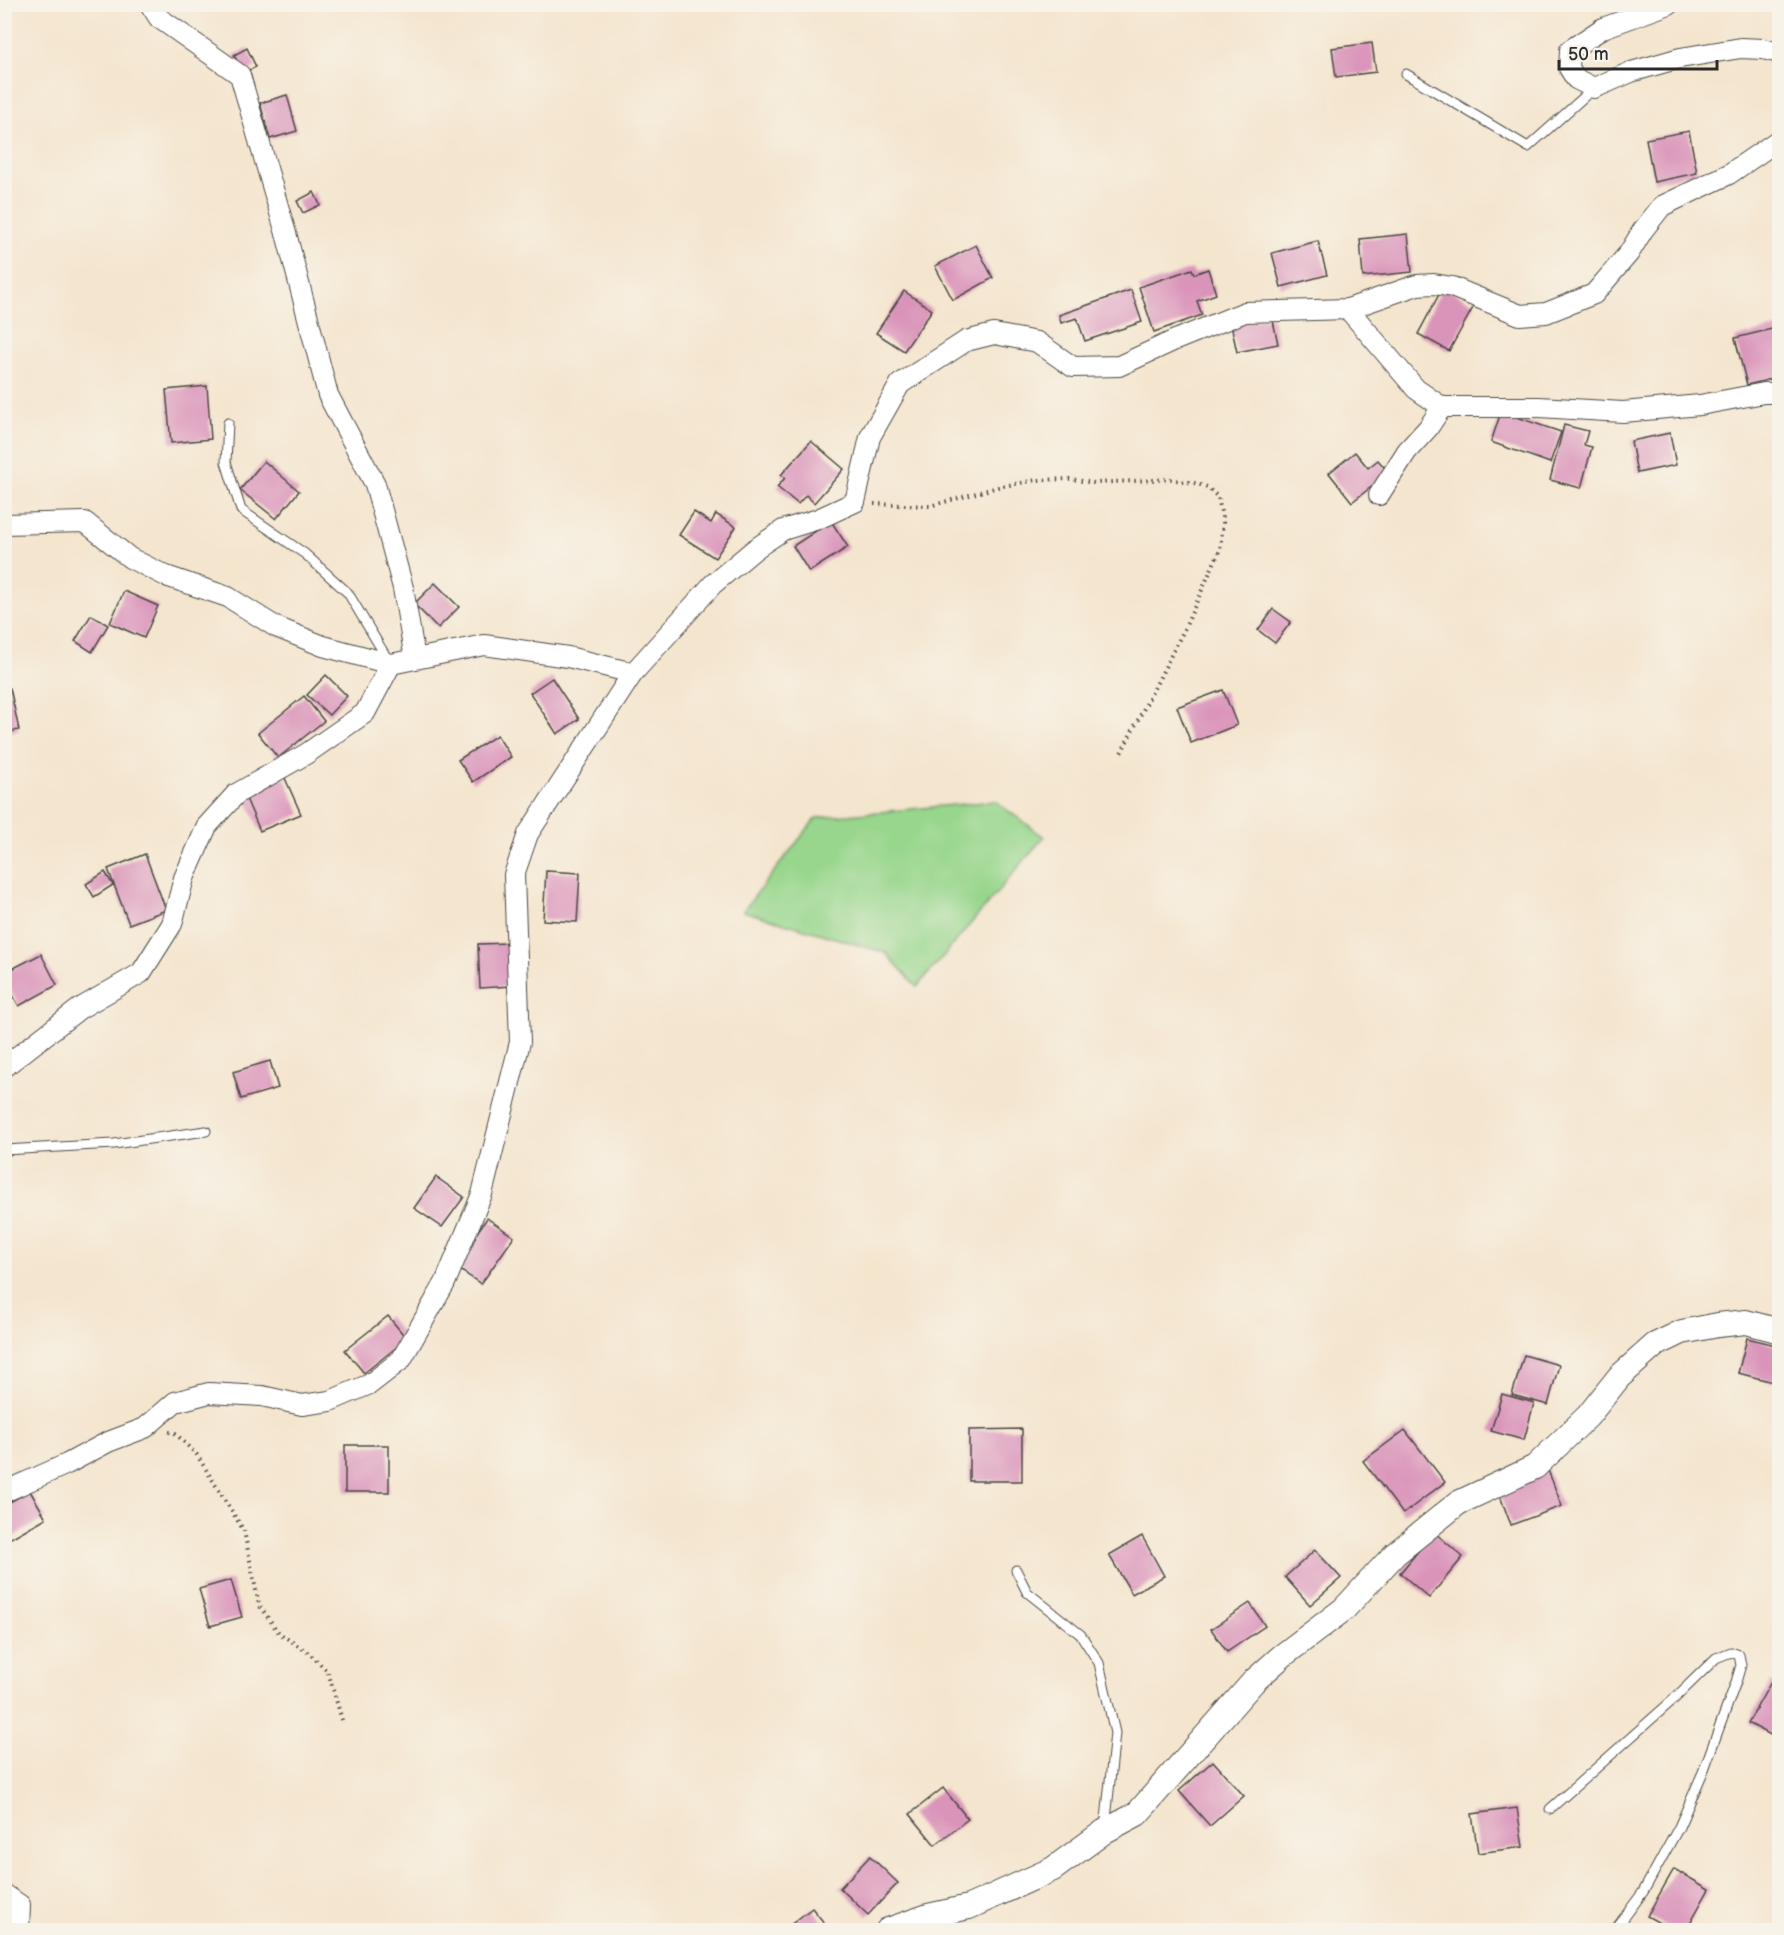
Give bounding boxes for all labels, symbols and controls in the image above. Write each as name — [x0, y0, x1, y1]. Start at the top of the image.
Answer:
scale bar — [1559, 33, 1716, 71]
text: 50 m — [1568, 44, 1609, 65]

